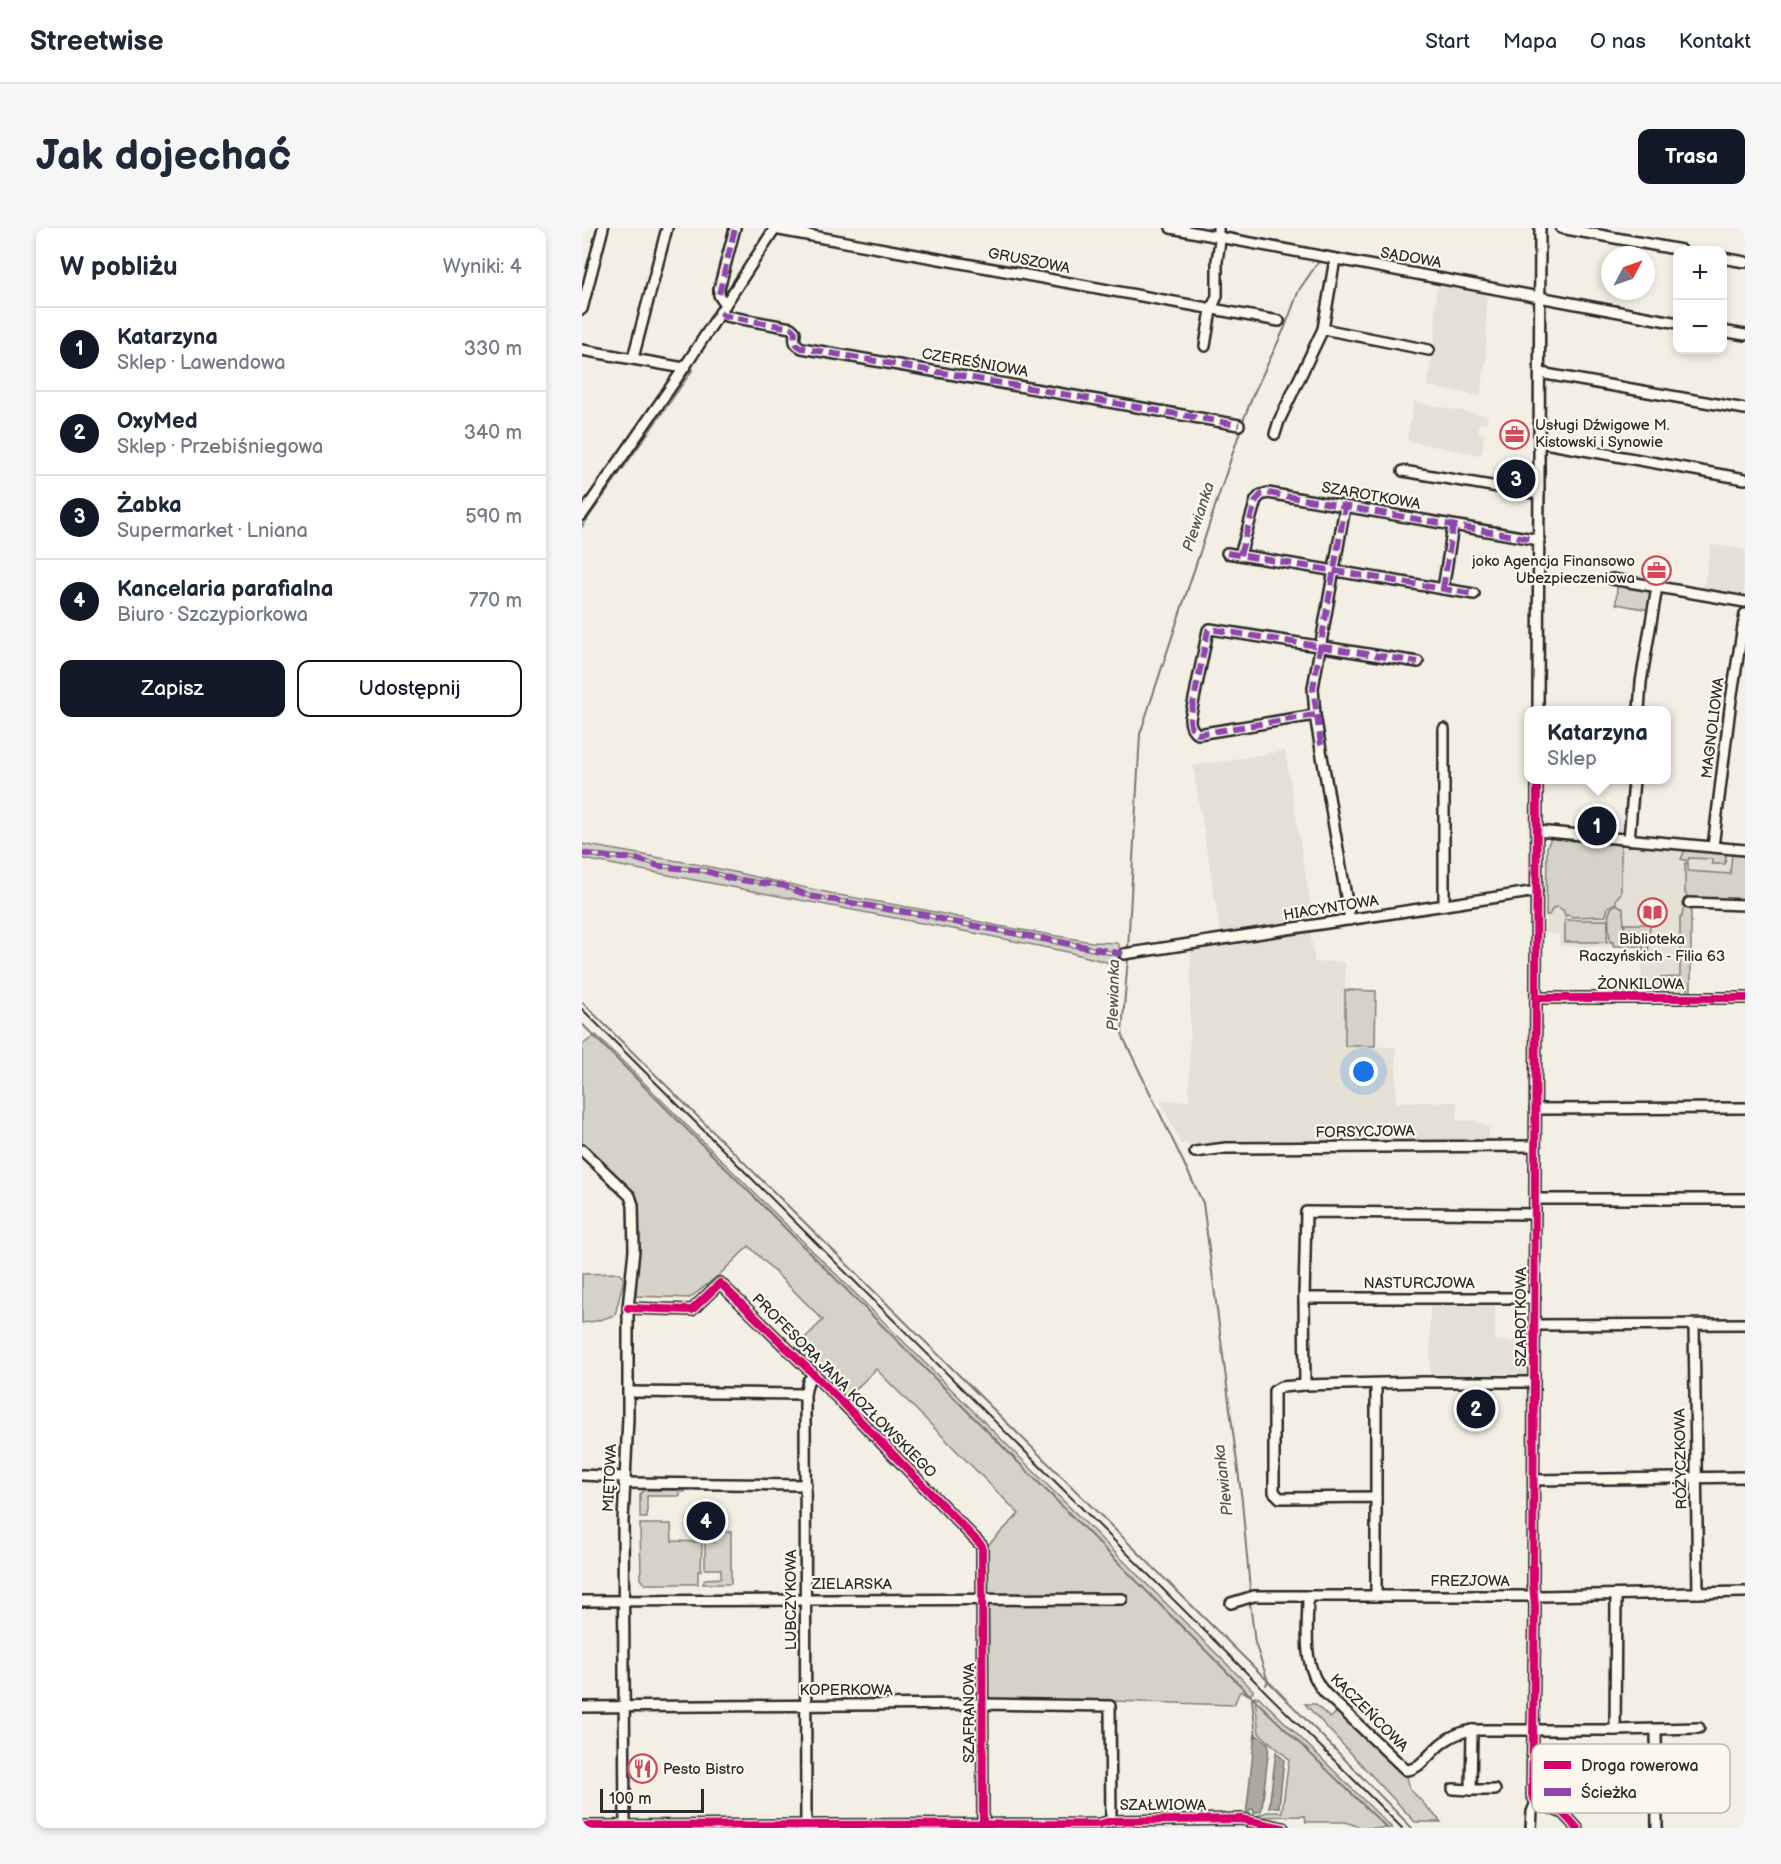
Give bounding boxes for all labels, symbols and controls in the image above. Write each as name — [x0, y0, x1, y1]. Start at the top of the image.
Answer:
text: Streetwise — [30, 25, 163, 58]
text: Start — [1425, 29, 1470, 54]
text: Mapa — [1503, 29, 1557, 54]
text: O nas — [1590, 29, 1646, 54]
text: Kontakt — [1679, 29, 1751, 54]
button: Trasa — [1638, 129, 1745, 184]
text: Jak dojechać — [36, 131, 291, 182]
street label: SADOWA — [1379, 243, 1444, 273]
street label: GRUSZOWA — [986, 244, 1072, 278]
north arrow — [1601, 246, 1655, 300]
map controls — [1673, 246, 1727, 354]
button: + — [1673, 246, 1727, 300]
text: W pobliżu — [60, 252, 178, 283]
text: Wyniki: 4 — [443, 255, 522, 279]
button: − — [1673, 300, 1727, 354]
text: Katarzyna — [117, 324, 218, 351]
text: 1 — [75, 337, 84, 361]
text: 330 m — [464, 337, 522, 361]
street label: CZEREŚNIOWA — [920, 344, 1031, 382]
text: Sklep · Lawendowa — [117, 351, 286, 375]
text: OxyMed — [117, 408, 198, 435]
place label: Usługi Dźwigowe M. Kistowski i Synowie — [1535, 416, 1670, 452]
office icon: Usługi Dźwigowe M. Kistowski i Synowie — [1498, 418, 1530, 450]
text: 2 — [74, 421, 85, 445]
text: 340 m — [464, 421, 522, 445]
text: Sklep · Przebiśniegowa — [117, 435, 323, 459]
pin: 3 — [1496, 456, 1536, 502]
street label: SZAROTKOWA — [1320, 478, 1423, 514]
water label: Plewianka — [1179, 480, 1219, 554]
text: Żabka — [117, 492, 182, 519]
text: 3 — [74, 505, 85, 529]
text: 590 m — [465, 505, 522, 529]
text: Supermarket · Lniana — [117, 519, 308, 543]
place label: joko Agencja Finansowo Ubezpieczeniowa — [1471, 552, 1635, 588]
office icon: joko Agencja Finansowo Ubezpieczeniowa — [1640, 554, 1672, 586]
text: Kancelaria parafialna — [117, 576, 333, 603]
text: 4 — [74, 589, 85, 613]
text: 770 m — [469, 589, 522, 613]
text: Biuro · Szczypiorkowa — [117, 603, 308, 627]
button: Zapisz — [60, 660, 285, 717]
button: Udostępnij — [297, 660, 522, 717]
street label: MAGNOLIOWA — [1697, 676, 1729, 780]
popup — [1524, 706, 1671, 784]
text: Katarzyna — [1547, 720, 1648, 747]
text: Sklep — [1547, 747, 1597, 771]
pin: 1 — [1578, 804, 1616, 848]
street label: HIACYNTOWA — [1282, 891, 1381, 925]
library icon: Biblioteka Raczyńskich - Filia 63 — [1636, 896, 1668, 928]
place label: Biblioteka Raczyńskich - Filia 63 — [1579, 930, 1725, 966]
water label: Plewianka — [1104, 959, 1124, 1031]
street label: ŻONKILOWA — [1597, 975, 1685, 994]
your location — [1349, 1057, 1378, 1086]
street label: FORSYCJOWA — [1315, 1122, 1416, 1142]
street label: SZAROTKOWA — [1512, 1266, 1531, 1367]
street label: NASTURCJOWA — [1363, 1274, 1475, 1293]
street label: PROFESORA JANA KOZŁOWSKIEGO — [748, 1290, 940, 1482]
pin: 2 — [1456, 1386, 1496, 1432]
street label: RÓŻYCZKOWA — [1671, 1407, 1691, 1510]
street label: MIĘTOWA — [599, 1443, 621, 1513]
water label: Plewianka — [1210, 1443, 1238, 1517]
pin: 4 — [686, 1498, 726, 1544]
street label: LUBCZYKOWA — [782, 1549, 801, 1650]
street label: FREZJOWA — [1430, 1572, 1510, 1591]
street label: ZIELARSKA — [811, 1575, 893, 1594]
street label: SZAFRANOWA — [960, 1662, 979, 1763]
street label: KACZEŃCOWA — [1326, 1670, 1413, 1757]
street label: KOPERKOWA — [799, 1681, 893, 1700]
legend — [1532, 1744, 1730, 1813]
restaurant icon: Pesto Bistro — [626, 1753, 658, 1785]
text: Droga rowerowa — [1581, 1757, 1699, 1776]
place label: Pesto Bistro — [663, 1760, 744, 1779]
text: Ścieżka — [1581, 1782, 1637, 1803]
scale bar — [600, 1786, 704, 1814]
text: 100 m — [609, 1790, 652, 1809]
street label: SZAŁWIOWA — [1120, 1796, 1207, 1815]

